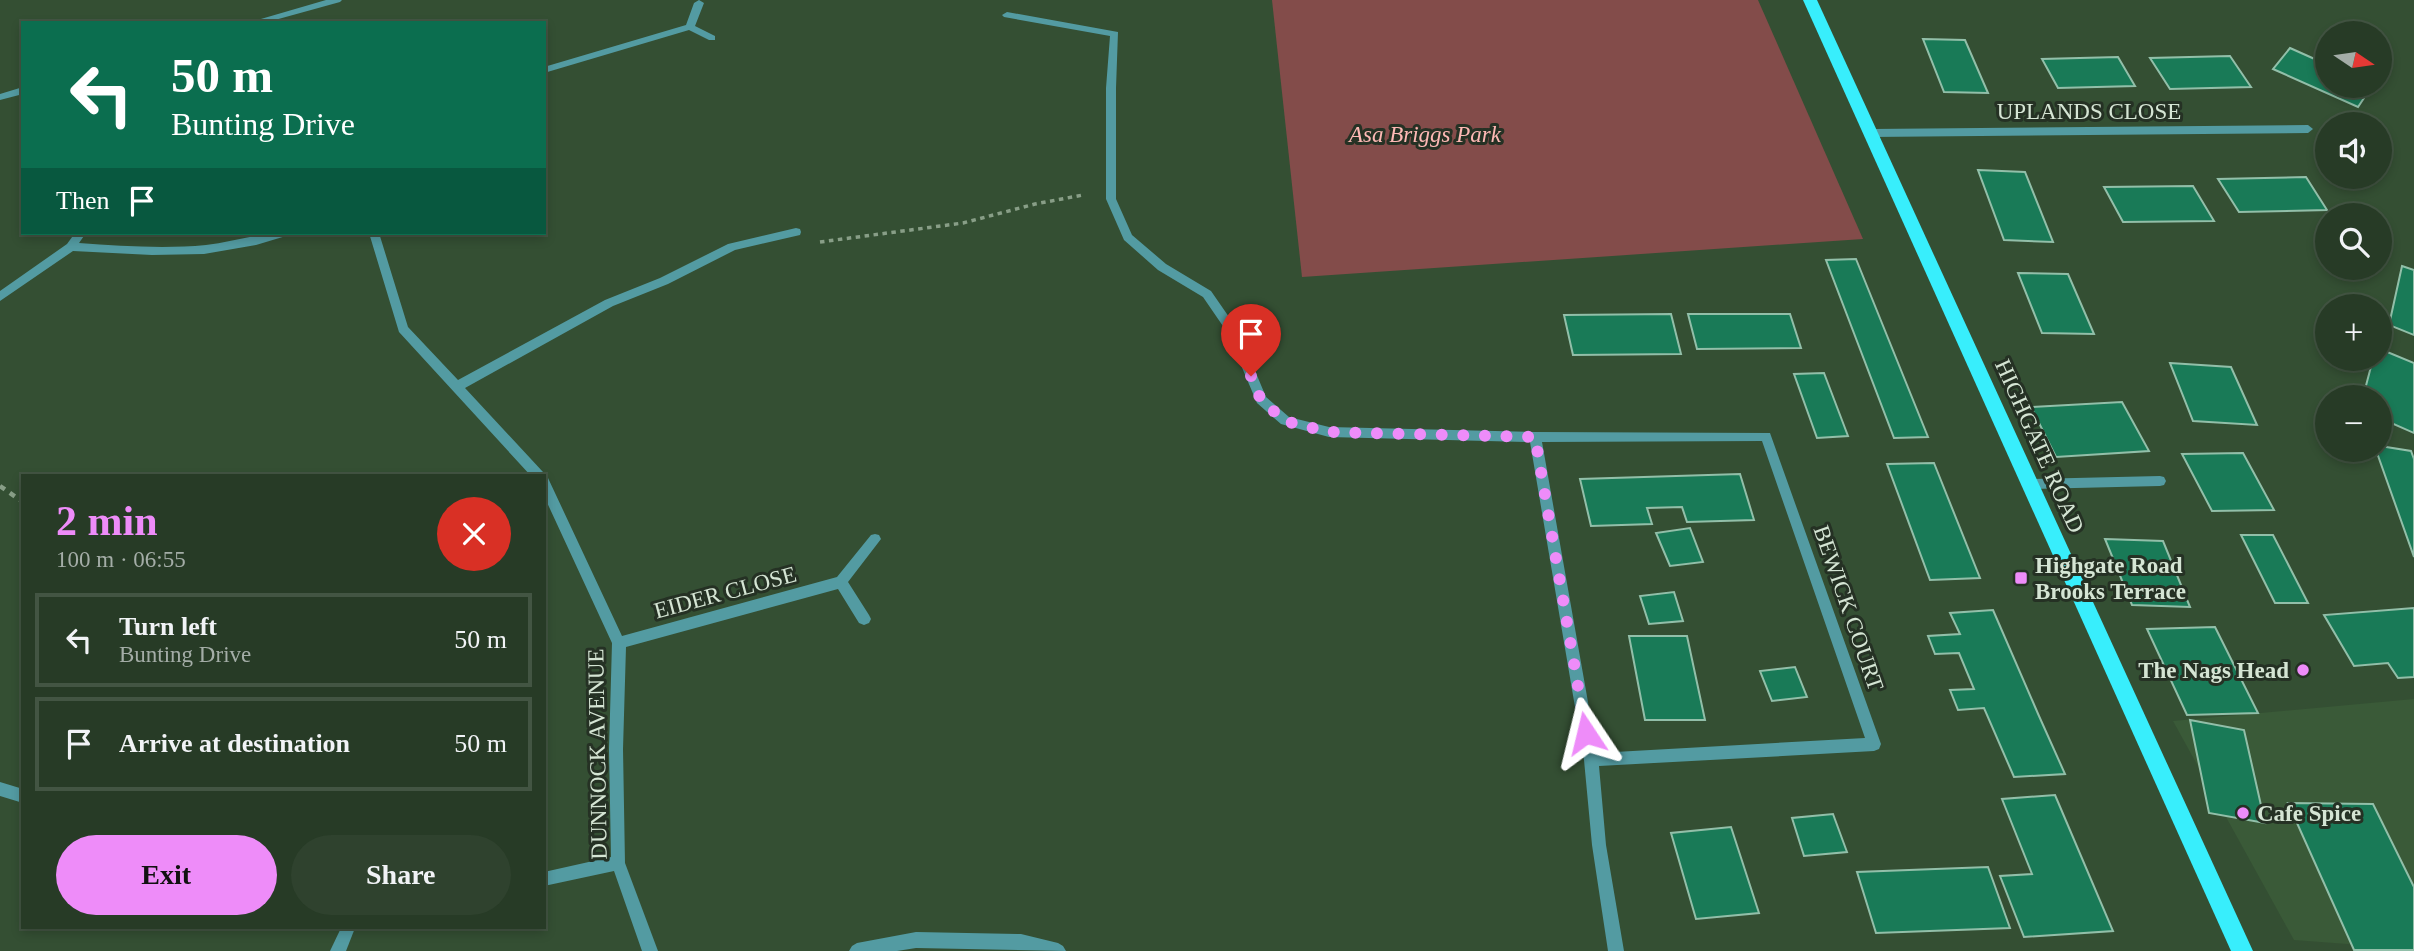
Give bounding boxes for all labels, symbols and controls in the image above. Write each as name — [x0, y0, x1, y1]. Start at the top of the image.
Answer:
north arrow — [2315, 21, 2392, 98]
map controls — [2315, 21, 2392, 462]
text: 50 m — [171, 48, 273, 103]
icon: left — [56, 49, 147, 140]
street label: UPLANDS CLOSE — [1997, 99, 2181, 124]
text: Bunting Drive — [171, 106, 355, 142]
button: sound — [2315, 112, 2392, 189]
park label: Asa Briggs Park — [1347, 122, 1502, 147]
icon: arrive — [123, 182, 161, 220]
text: Then — [56, 186, 109, 215]
button: search — [2315, 203, 2392, 280]
button: + — [2315, 294, 2392, 371]
pin — [1221, 304, 1281, 376]
icon: arrive — [1232, 315, 1270, 353]
street label: HIGHGATE ROAD — [1990, 356, 2089, 537]
button: − — [2315, 385, 2392, 462]
button: close — [437, 497, 511, 571]
text: 2 min — [56, 498, 158, 544]
street label: BEWICK COURT — [1809, 522, 1889, 694]
text: 100 m · 06:55 — [56, 547, 186, 572]
place label: Highgate Road Brooks Terrace — [2035, 553, 2186, 604]
street label: EIDER CLOSE — [651, 561, 799, 623]
marker: Highgate Road Brooks Terrace — [2013, 570, 2029, 586]
text: Turn left — [119, 612, 217, 641]
icon: left — [60, 621, 98, 659]
text: 50 m — [454, 625, 507, 654]
text: Bunting Drive — [119, 642, 251, 667]
street label: DUNNOCK AVENUE — [583, 648, 612, 860]
place label: The Nags Head — [2138, 658, 2289, 683]
marker: The Nags Head — [2295, 662, 2311, 678]
position arrow — [1549, 696, 1623, 770]
icon: arrive — [60, 725, 98, 763]
text: Arrive at destination — [119, 729, 350, 758]
text: 50 m — [454, 729, 507, 758]
place label: Cafe Spice — [2257, 801, 2361, 826]
marker: Cafe Spice — [2235, 805, 2251, 821]
button: Exit — [56, 835, 277, 915]
button: Share — [291, 835, 511, 915]

